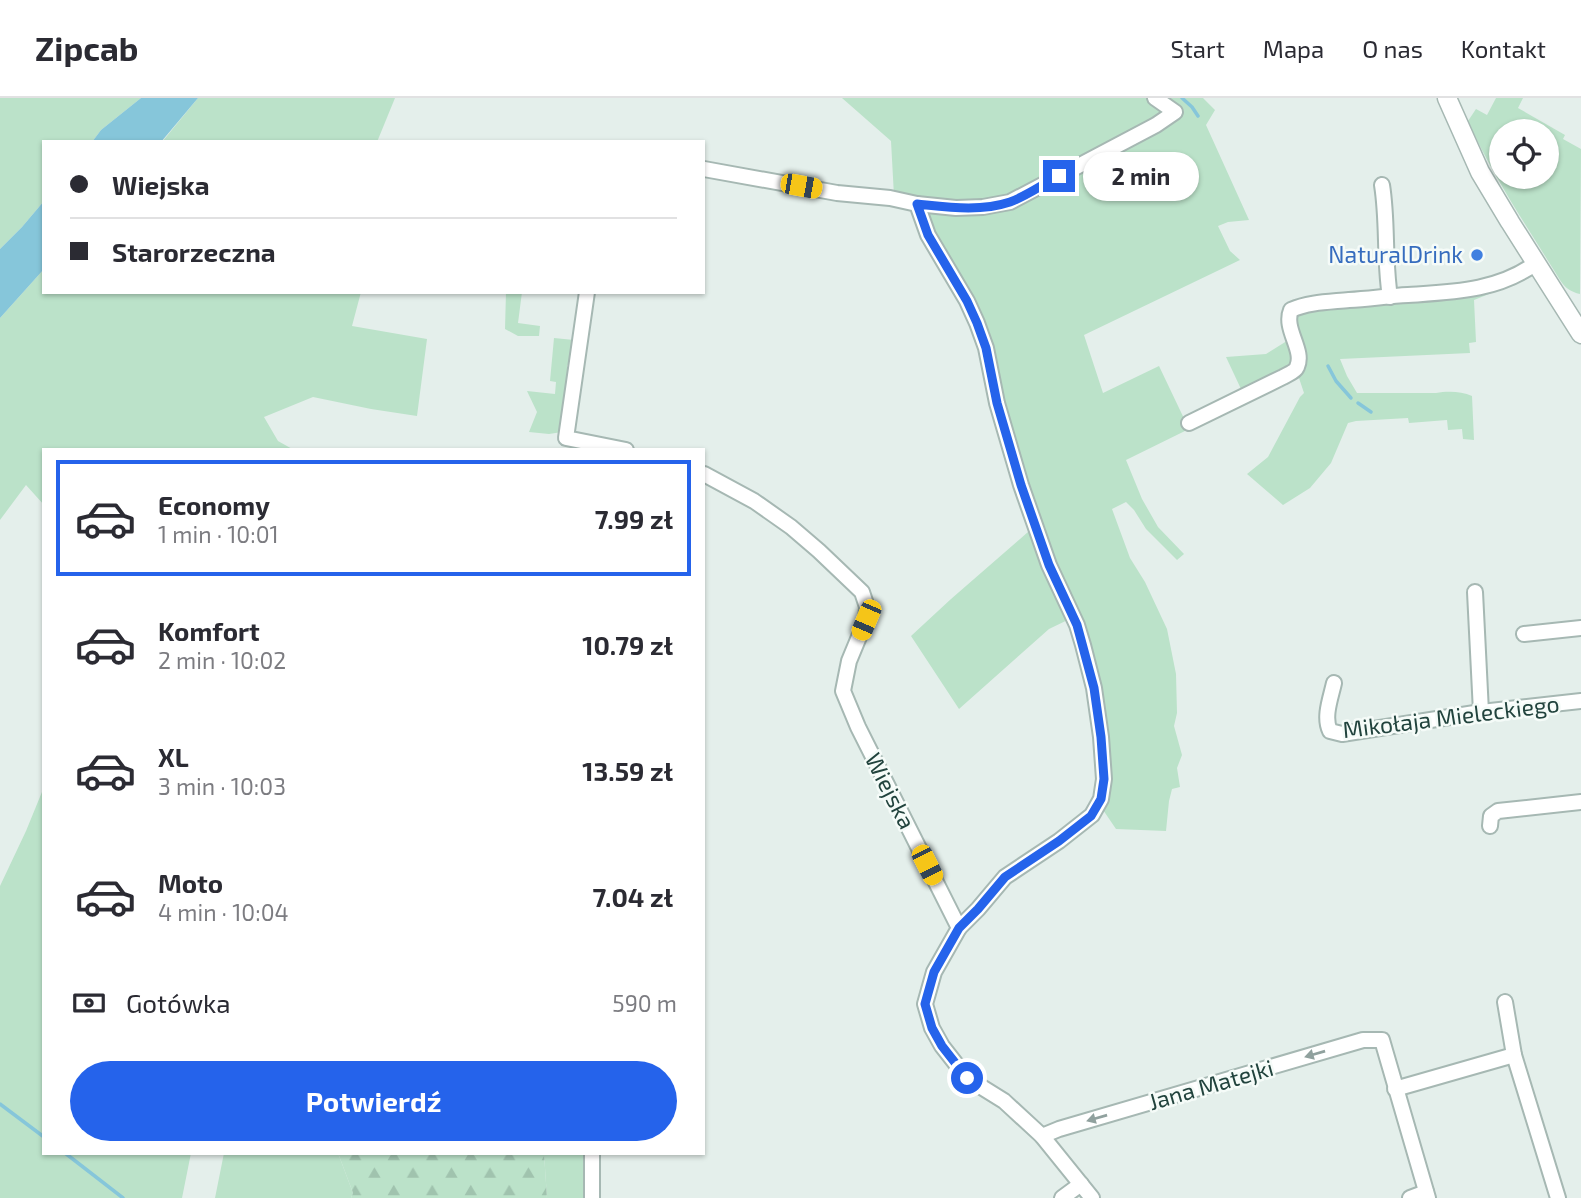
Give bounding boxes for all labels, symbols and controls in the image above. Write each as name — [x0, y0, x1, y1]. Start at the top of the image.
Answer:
text: Zipcab — [35, 28, 138, 68]
text: Start — [1170, 34, 1225, 63]
text: Mapa — [1263, 34, 1324, 63]
text: O nas — [1362, 34, 1423, 63]
text: Kontakt — [1461, 34, 1546, 63]
map controls — [1489, 119, 1559, 189]
button: locate — [1489, 119, 1559, 189]
callout: 2 min — [1084, 152, 1199, 200]
route end — [1043, 160, 1075, 192]
text: 2 min — [1112, 162, 1170, 190]
text: Wiejska — [112, 169, 210, 200]
car — [779, 172, 824, 200]
text: Starorzeczna — [112, 236, 276, 267]
place label: NaturalDrink — [1328, 240, 1463, 268]
marker: NaturalDrink — [1469, 247, 1485, 263]
icon: car — [74, 487, 137, 550]
text: Economy — [158, 489, 270, 520]
text: 7.99 zł — [595, 503, 673, 534]
text: 1 min · 10:01 — [158, 520, 279, 548]
car — [849, 597, 884, 643]
icon: car — [74, 613, 137, 676]
text: Komfort — [158, 615, 260, 646]
text: 10.79 zł — [582, 629, 673, 660]
text: 2 min · 10:02 — [158, 646, 286, 674]
street label: Mikołaja Mieleckiego — [1341, 689, 1561, 743]
icon: car — [74, 739, 137, 802]
text: XL — [158, 741, 189, 772]
street label: Wiejska — [860, 748, 922, 833]
text: 13.59 zł — [582, 755, 673, 786]
text: 3 min · 10:03 — [158, 772, 286, 800]
car — [909, 842, 946, 888]
icon: car — [74, 865, 137, 928]
text: Moto — [158, 867, 223, 898]
text: 7.04 zł — [592, 881, 673, 912]
text: 4 min · 10:04 — [158, 898, 289, 926]
icon: cash — [70, 984, 108, 1022]
text: Gotówka — [126, 987, 231, 1018]
text: 590 m — [612, 989, 677, 1017]
one-way arrow — [1305, 1050, 1326, 1060]
street label: Jana Matejki — [1145, 1053, 1276, 1115]
button: Potwierdź — [70, 1061, 677, 1141]
route start — [951, 1062, 983, 1094]
one-way arrow — [1086, 1113, 1107, 1123]

